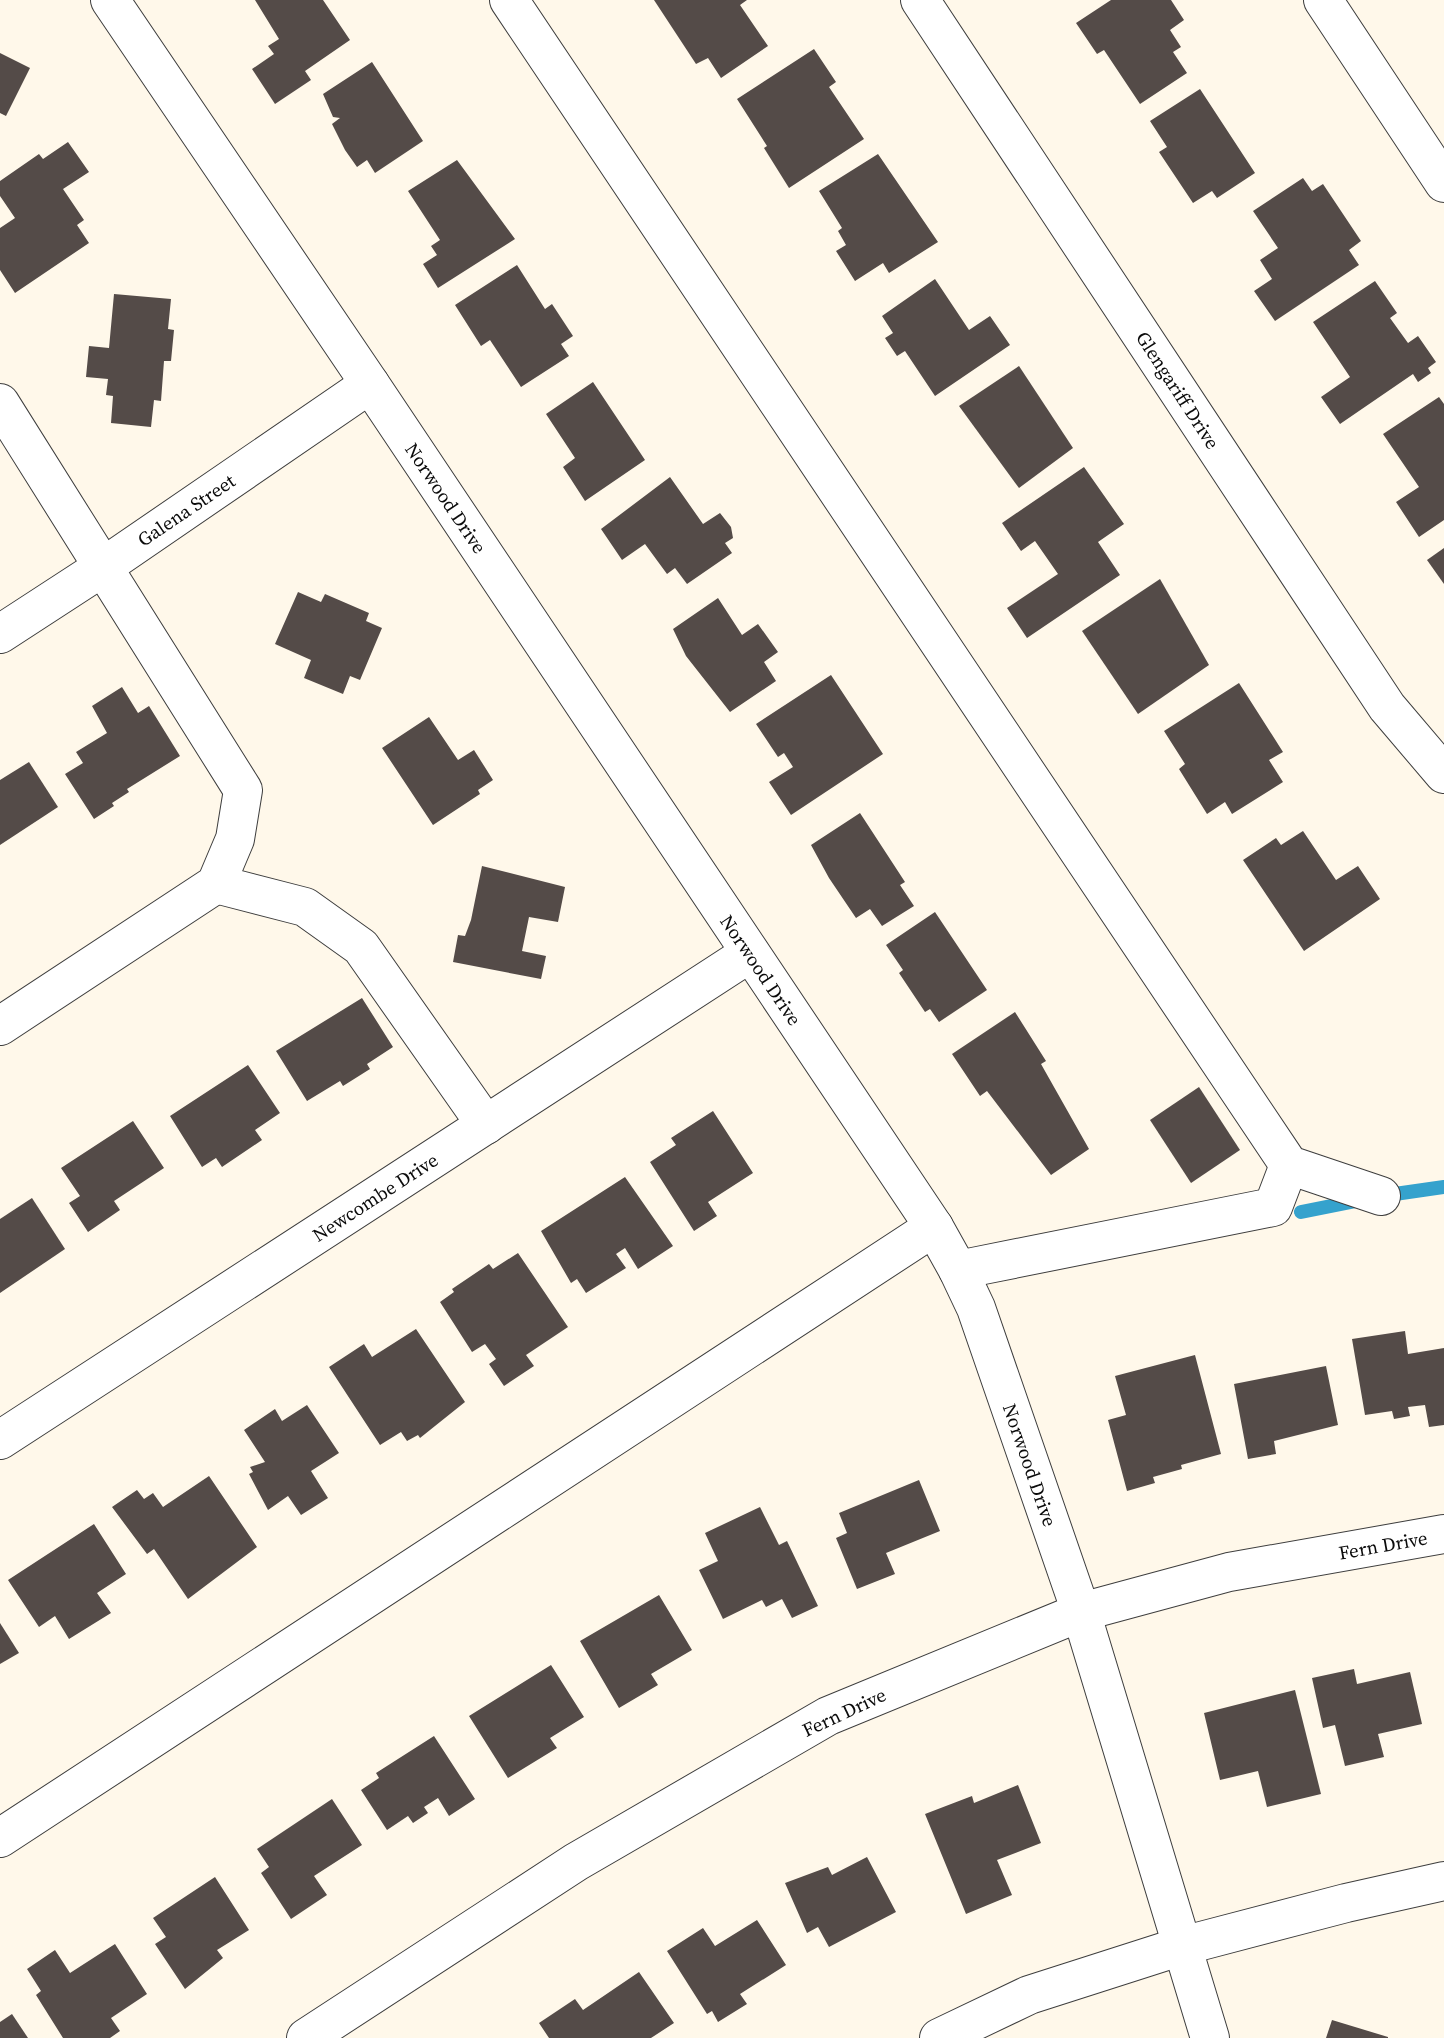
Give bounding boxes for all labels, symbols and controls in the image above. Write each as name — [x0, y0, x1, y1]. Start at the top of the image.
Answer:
street label: Glengariff Drive — [1130, 326, 1226, 454]
street label: Norwood Drive — [399, 438, 493, 558]
street label: Galena Street — [132, 467, 241, 552]
street label: Norwood Drive — [714, 910, 808, 1030]
street label: Newcombe Drive — [307, 1147, 443, 1247]
street label: Norwood Drive — [997, 1400, 1063, 1530]
street label: Fern Drive — [1337, 1524, 1429, 1566]
street label: Fern Drive — [798, 1681, 890, 1743]

